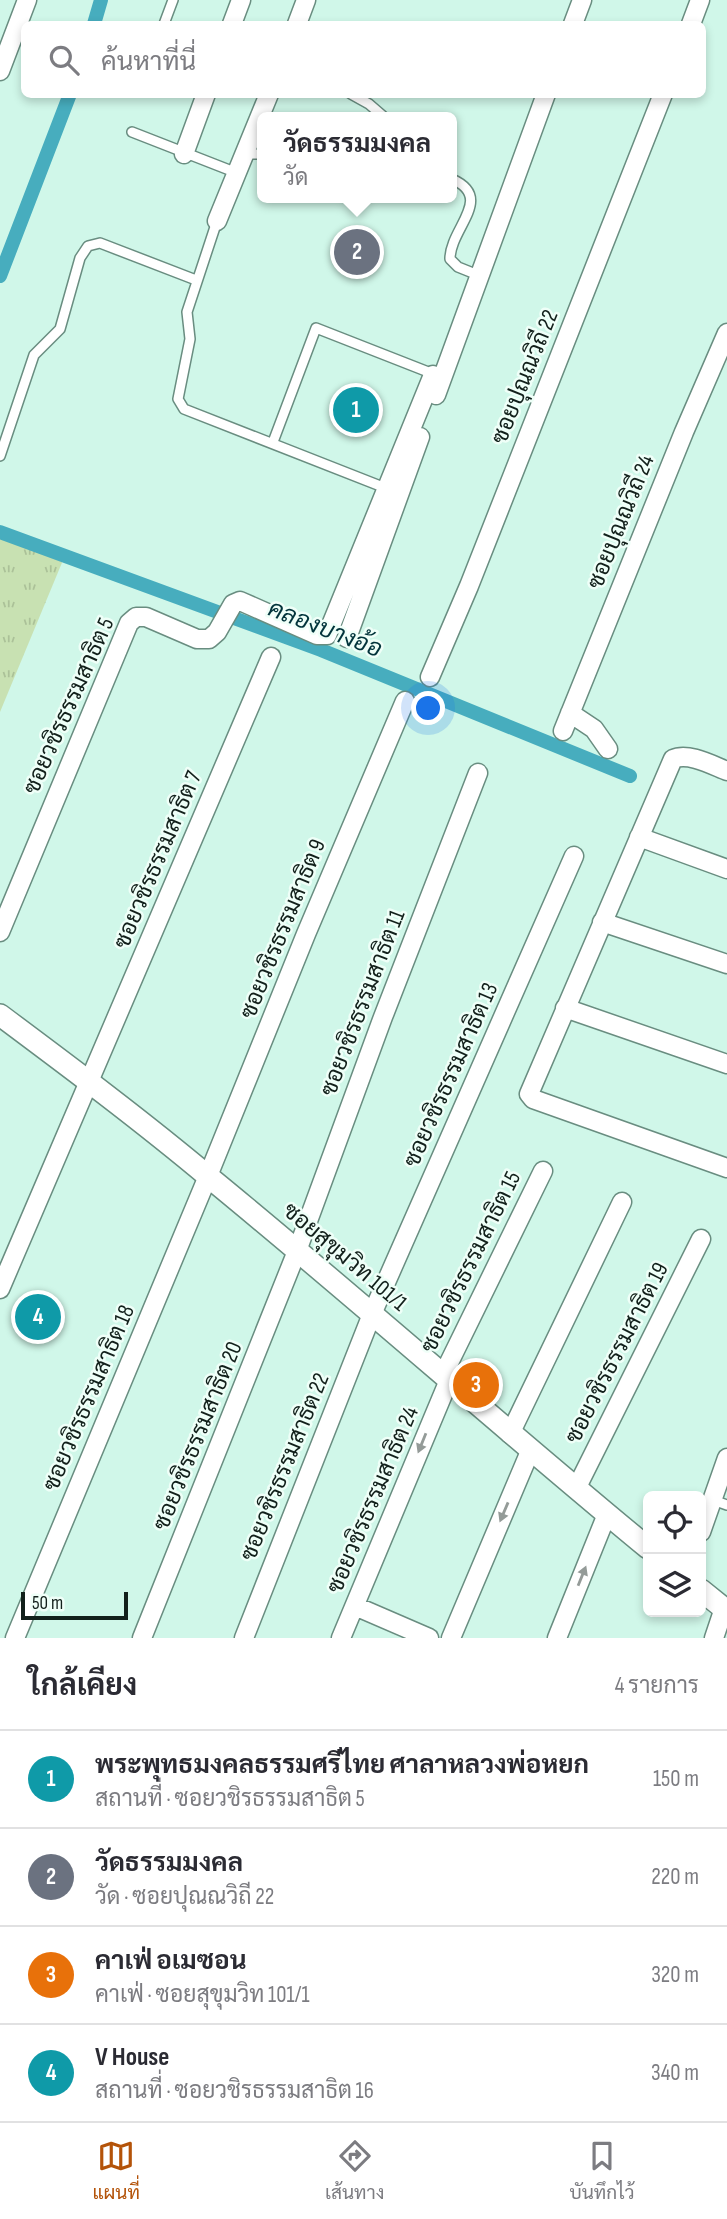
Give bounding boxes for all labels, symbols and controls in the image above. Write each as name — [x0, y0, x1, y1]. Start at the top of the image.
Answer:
search box — [21, 21, 706, 98]
icon: search — [45, 41, 83, 79]
text: ค้นหาที่นี่ — [101, 47, 196, 78]
popup — [257, 112, 457, 203]
text: วัดธรรมมงคล — [283, 129, 431, 160]
text: วัด — [283, 164, 308, 192]
pin: 2 — [334, 226, 380, 278]
street label: ซอยปุณณวิถี 22 — [484, 305, 565, 448]
pin: 1 — [333, 384, 379, 436]
street label: ซอยปุณณวิถี 24 — [580, 450, 662, 593]
water label: คลองบางอ้อ — [264, 594, 386, 664]
street label: ซอยวชิรธรรมสาธิต 5 — [17, 613, 120, 799]
your location — [411, 691, 445, 725]
street label: ซอยวชิรธรรมสาธิต 7 — [107, 767, 208, 953]
street label: ซอยวชิรธรรมสาธิต 9 — [233, 835, 332, 1023]
street label: ซอยวชิรธรรมสาธิต 11 — [314, 906, 411, 1100]
street label: ซอยวชิรธรรมสาธิต 13 — [397, 978, 504, 1171]
street label: ซอยวชิรธรรมสาธิต 15 — [414, 1166, 527, 1357]
street label: ซอยสุขุมวิท 101/1 — [276, 1196, 414, 1318]
street label: ซอยวชิรธรรมสาธิต 19 — [558, 1257, 675, 1448]
pin: 4 — [15, 1291, 61, 1343]
street label: ซอยวชิรธรรมสาธิต 18 — [36, 1300, 141, 1495]
street label: ซอยวชิรธรรมสาธิต 20 — [146, 1337, 249, 1534]
pin: 3 — [453, 1359, 499, 1411]
street label: ซอยวชิรธรรมสาธิต 22 — [234, 1369, 335, 1565]
street label: ซอยวชิรธรรมสาธิต 24 — [320, 1402, 425, 1598]
one-way arrow — [417, 1433, 428, 1454]
map controls — [643, 1491, 706, 1617]
button: locate — [643, 1491, 706, 1554]
one-way arrow — [498, 1502, 510, 1522]
button: layers — [643, 1554, 706, 1617]
one-way arrow — [576, 1565, 587, 1586]
scale bar — [21, 1589, 128, 1621]
text: 50 m — [32, 1592, 63, 1615]
text: ใกล้เคียง — [28, 1668, 137, 1704]
text: 4 รายการ — [615, 1672, 699, 1700]
text: พระพุทธมงคลธรรมศรีไทย ศาลาหลวงพ่อหยก — [95, 1750, 589, 1781]
text: 1 — [46, 1765, 56, 1793]
text: 150 m — [653, 1765, 699, 1793]
text: สถานที่ · ซอยวชิรธรรมสาธิต 5 — [95, 1785, 365, 1813]
text: วัดธรรมมงคล — [95, 1848, 243, 1879]
text: 2 — [46, 1863, 56, 1891]
text: 220 m — [651, 1863, 699, 1891]
text: วัด · ซอยปุณณวิถี 22 — [95, 1883, 274, 1911]
text: คาเฟ่ อเมซอน — [95, 1946, 247, 1977]
text: 3 — [46, 1961, 56, 1989]
text: 320 m — [651, 1961, 699, 1989]
text: คาเฟ่ · ซอยสุขุมวิท 101/1 — [95, 1981, 310, 2009]
text: V House — [95, 2042, 169, 2073]
text: 4 — [46, 2059, 56, 2087]
text: 340 m — [651, 2059, 699, 2087]
text: สถานที่ · ซอยวชิรธรรมสาธิต 16 — [95, 2077, 374, 2105]
tab: แผนที่ — [93, 2137, 140, 2205]
tab: เส้นทาง — [325, 2137, 384, 2205]
tab: บันทึกไว้ — [569, 2137, 634, 2205]

